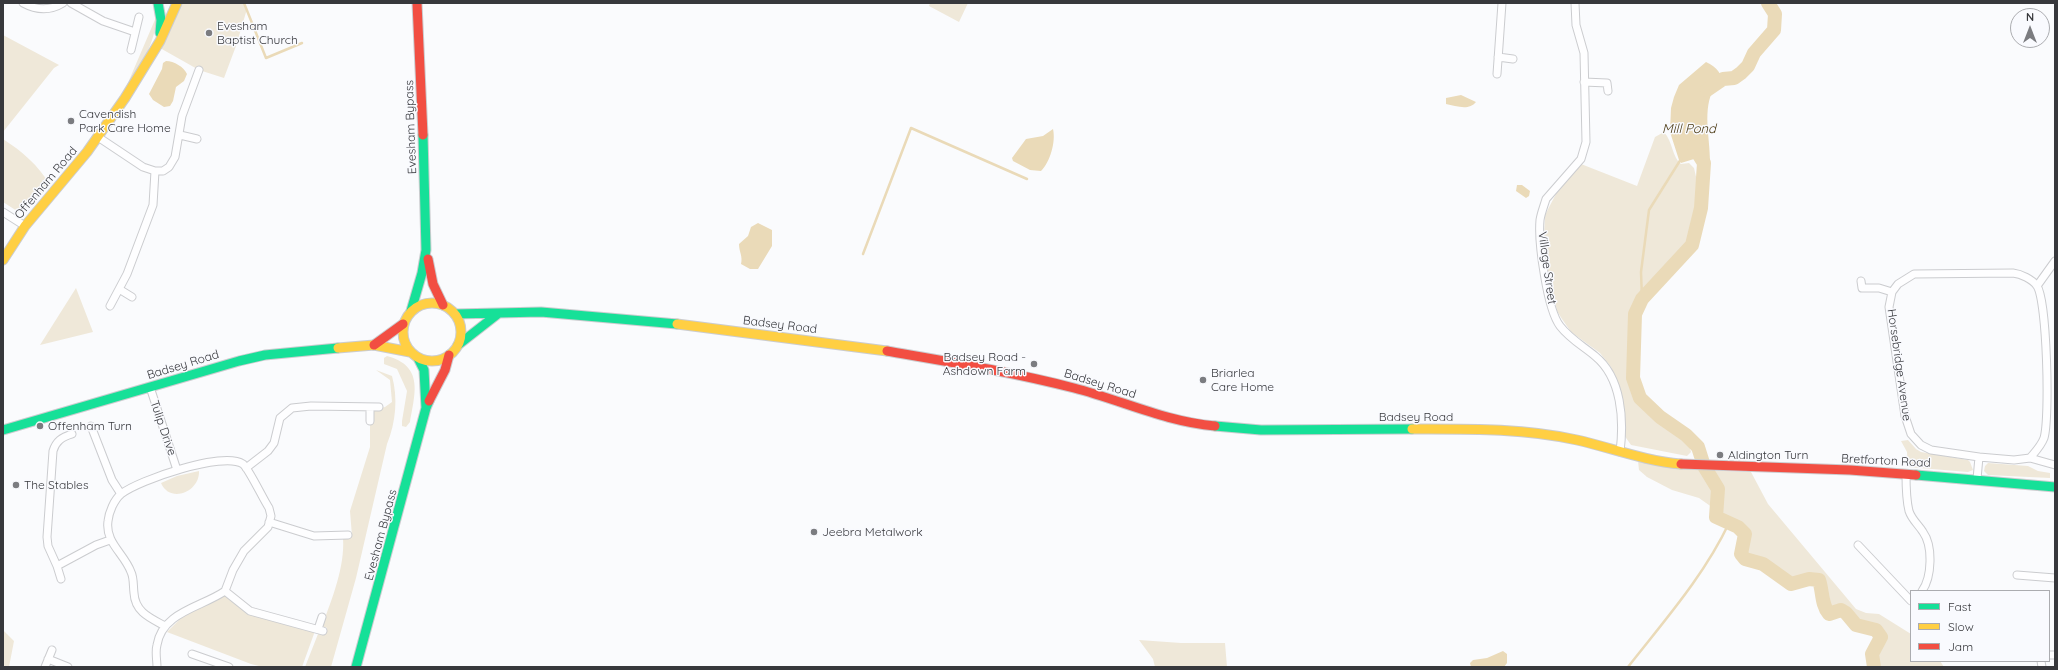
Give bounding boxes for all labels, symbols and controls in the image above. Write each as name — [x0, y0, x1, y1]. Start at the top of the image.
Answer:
north arrow — [2010, 8, 2050, 48]
text: N — [2026, 10, 2034, 24]
place label: Evesham Baptist Church — [217, 19, 298, 47]
marker: Evesham Baptist Church — [204, 28, 214, 38]
street label: Evesham Bypass — [402, 80, 420, 174]
place label: Cavendish Park Care Home — [79, 107, 171, 135]
marker: Cavendish Park Care Home — [66, 116, 76, 126]
water label: Mill Pond — [1662, 121, 1716, 137]
street label: Offenham Road — [12, 144, 80, 222]
street label: Village Street — [1535, 231, 1559, 305]
street label: Horsebridge Avenue — [1884, 308, 1914, 422]
street label: Badsey Road — [742, 313, 818, 337]
street label: Badsey Road — [145, 347, 221, 383]
place label: Badsey Road - Ashdown Farm — [943, 350, 1026, 378]
marker: Badsey Road - Ashdown Farm — [1029, 359, 1039, 369]
street label: Badsey Road — [1062, 366, 1138, 402]
place label: Briarlea Care Home — [1211, 366, 1274, 394]
marker: Briarlea Care Home — [1198, 375, 1208, 385]
street label: Tulip Drive — [147, 399, 179, 457]
street label: Badsey Road — [1379, 410, 1453, 424]
place label: Offenham Turn — [48, 419, 132, 433]
marker: Offenham Turn — [35, 421, 45, 431]
place label: Aldington Turn — [1728, 448, 1808, 462]
marker: Aldington Turn — [1715, 450, 1725, 460]
street label: Bretforton Road — [1841, 451, 1931, 471]
place label: The Stables — [24, 478, 89, 492]
marker: The Stables — [11, 480, 21, 490]
street label: Evesham Bypass — [362, 488, 400, 582]
place label: Jeebra Metalwork — [822, 525, 923, 539]
marker: Jeebra Metalwork — [809, 527, 819, 537]
legend — [1910, 590, 2050, 662]
text: Fast — [1948, 599, 1972, 614]
text: Slow — [1948, 619, 1974, 634]
text: Jam — [1948, 639, 1973, 654]

